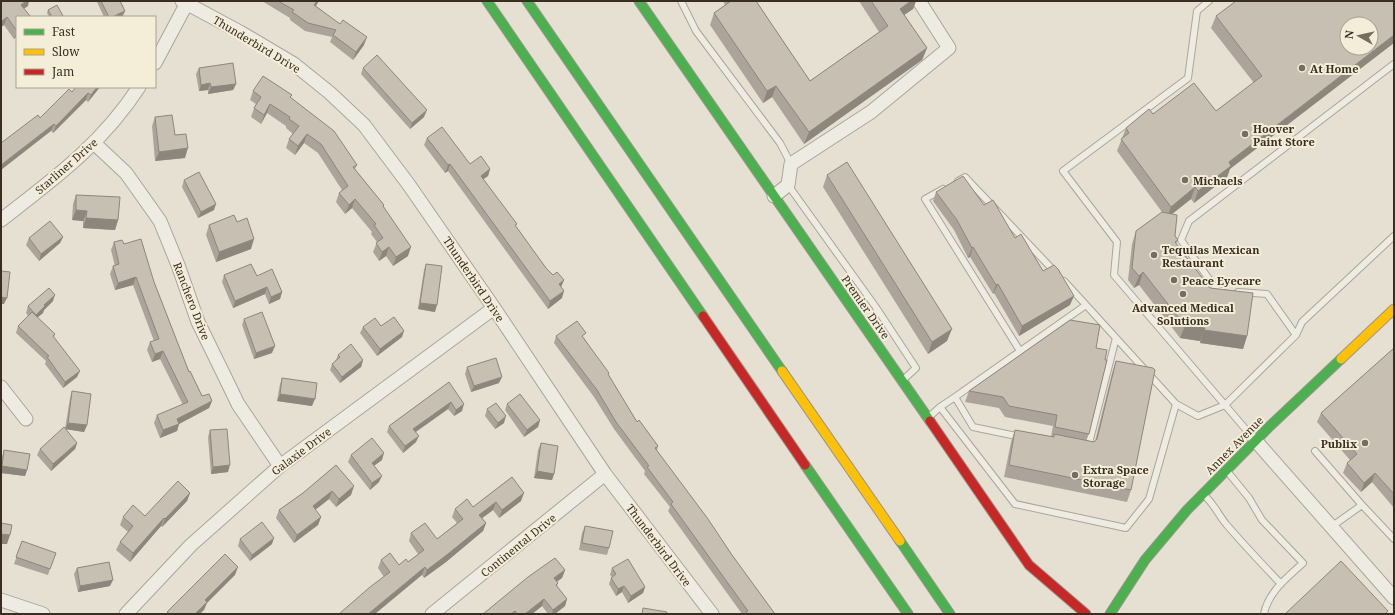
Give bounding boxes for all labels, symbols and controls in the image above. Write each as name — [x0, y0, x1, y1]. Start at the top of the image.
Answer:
street label: Thunderbird Drive — [210, 12, 304, 76]
legend — [16, 16, 156, 88]
north arrow — [1339, 16, 1379, 56]
text: Fast — [52, 23, 75, 40]
text: N — [1341, 29, 1357, 40]
text: Slow — [52, 43, 80, 60]
place label: At Home — [1310, 61, 1359, 76]
text: Jam — [51, 63, 74, 80]
marker: At Home — [1297, 63, 1307, 73]
place label: Hoover Paint Store — [1253, 121, 1315, 149]
marker: Hoover Paint Store — [1240, 129, 1250, 139]
street label: Starliner Drive — [32, 135, 100, 197]
place label: Michaels — [1193, 173, 1243, 188]
marker: Michaels — [1180, 175, 1190, 185]
street label: Thunderbird Drive — [440, 233, 508, 325]
place label: Tequilas Mexican Restaurant — [1162, 242, 1260, 270]
marker: Tequilas Mexican Restaurant — [1149, 250, 1159, 260]
street label: Ranchero Drive — [170, 260, 214, 342]
street label: Premier Drive — [838, 272, 894, 342]
place label: Peace Eyecare — [1182, 273, 1261, 288]
marker: Peace Eyecare — [1169, 275, 1179, 285]
marker: Advanced Medical Solutions — [1178, 289, 1188, 299]
place label: Advanced Medical Solutions — [1132, 300, 1234, 328]
street label: Annex Avenue — [1202, 413, 1266, 477]
street label: Galaxie Drive — [268, 424, 334, 478]
place label: Publix — [1321, 436, 1358, 451]
marker: Publix — [1360, 438, 1370, 448]
place label: Extra Space Storage — [1083, 462, 1149, 490]
marker: Extra Space Storage — [1070, 470, 1080, 480]
street label: Thunderbird Drive — [623, 501, 695, 589]
street label: Continental Drive — [477, 510, 559, 580]

